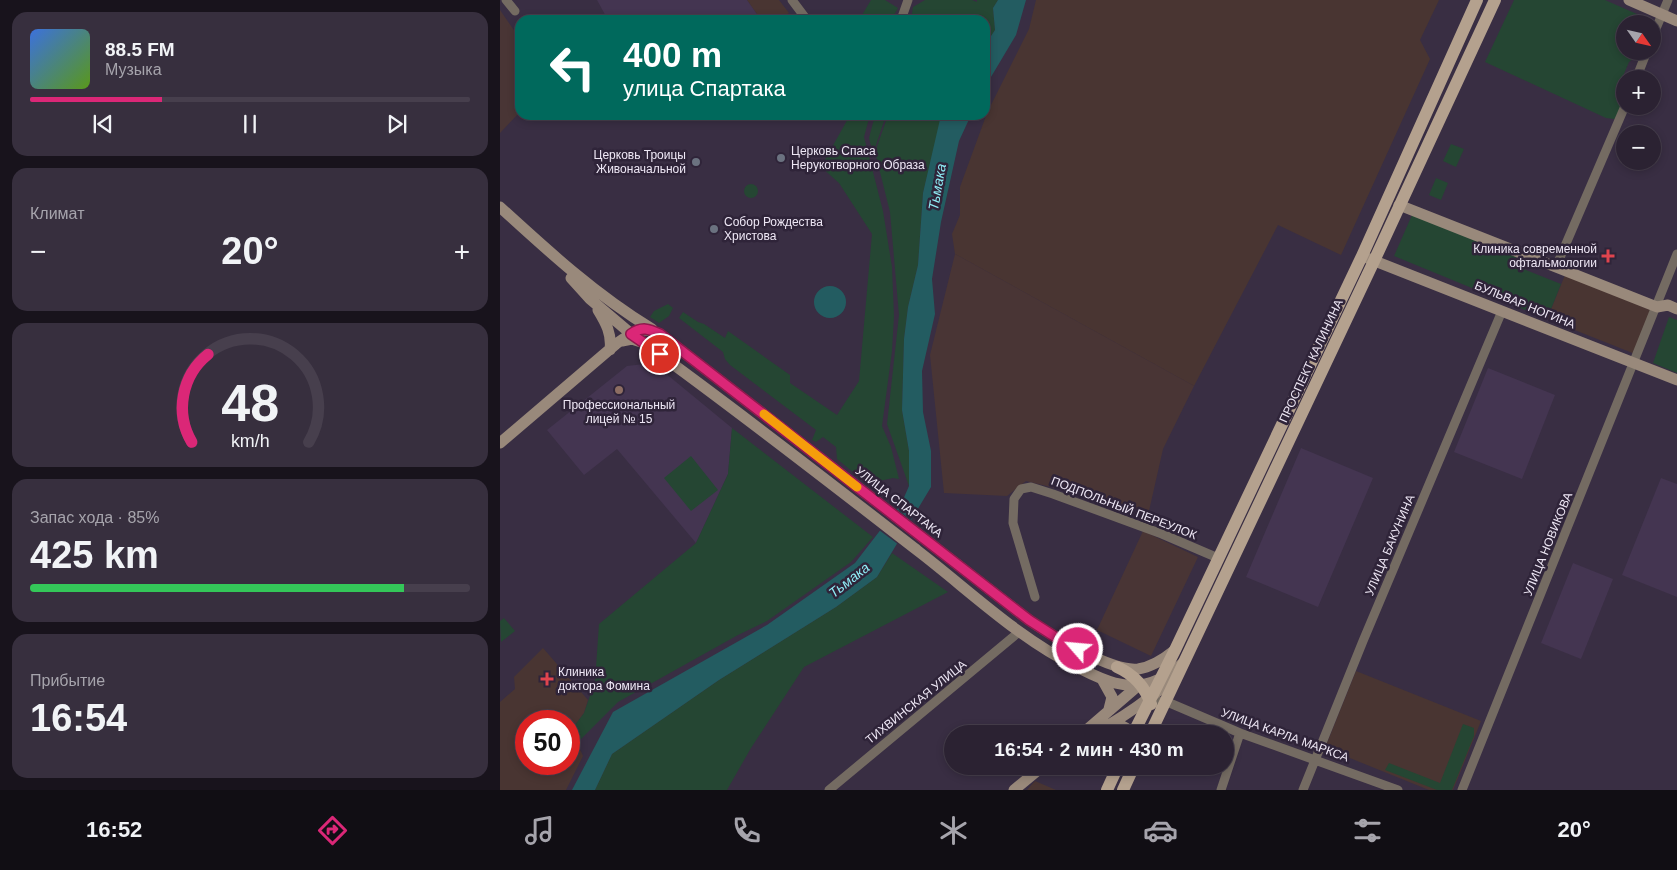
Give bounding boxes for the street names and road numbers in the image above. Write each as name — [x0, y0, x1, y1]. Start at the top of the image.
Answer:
street label: БУЛЬВАР НОГИНА — [1473, 278, 1577, 332]
street label: ПРОСПЕКТ КАЛИНИНА — [1276, 297, 1346, 425]
street label: УЛИЦА СПАРТАКА — [853, 464, 945, 540]
street label: ПОДПОЛЬНЫЙ ПЕРЕУЛОК — [1049, 473, 1199, 542]
street label: УЛИЦА НОВИКОВА — [1521, 490, 1575, 598]
street label: УЛИЦА БАКУНИНА — [1362, 492, 1418, 598]
street label: ТИХВИНСКАЯ УЛИЦА — [863, 657, 969, 747]
street label: УЛИЦА КАРЛА МАРКСА — [1219, 705, 1351, 765]

